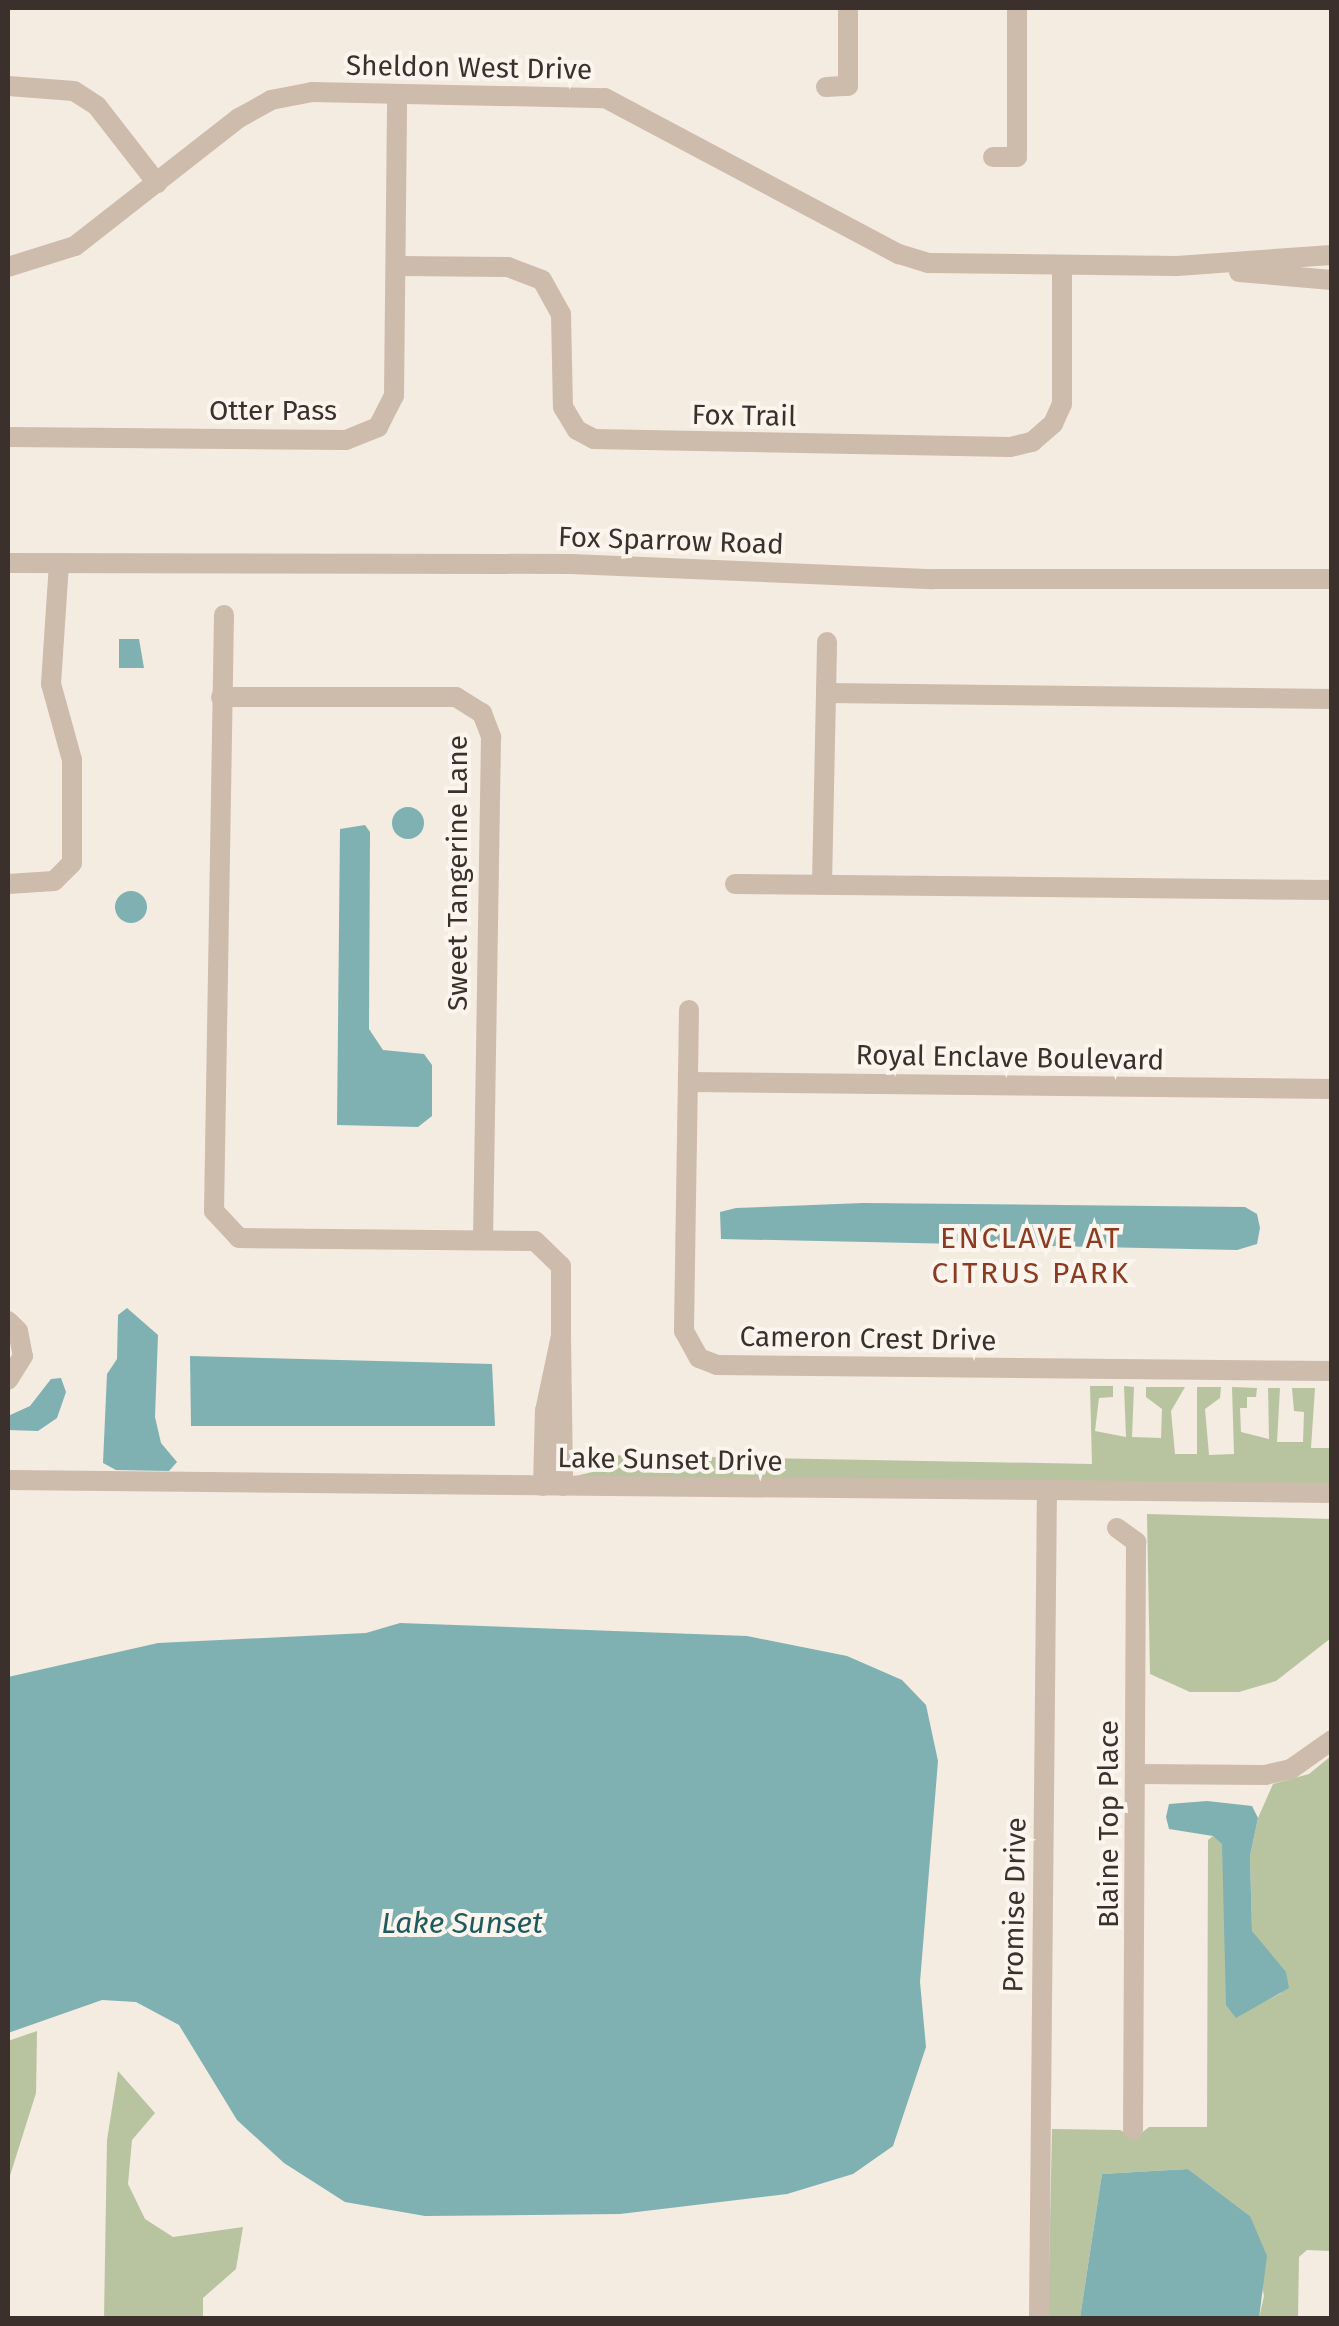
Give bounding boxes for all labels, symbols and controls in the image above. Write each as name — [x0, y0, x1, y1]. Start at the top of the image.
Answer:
street label: Sheldon West Drive — [346, 49, 592, 87]
street label: Otter Pass — [209, 394, 337, 428]
street label: Fox Trail — [691, 398, 797, 434]
street label: Fox Sparrow Road — [558, 520, 784, 562]
street label: Sweet Tangerine Lane — [441, 735, 475, 1011]
street label: Royal Enclave Boulevard — [855, 1039, 1165, 1077]
district label: ENCLAVE AT CITRUS PARK — [931, 1220, 1131, 1290]
street label: Cameron Crest Drive — [739, 1320, 997, 1358]
street label: Lake Sunset Drive — [557, 1441, 783, 1479]
street label: Blaine Top Place — [1092, 1720, 1126, 1928]
street label: Promise Drive — [997, 1817, 1033, 1993]
water label: Lake Sunset — [381, 1905, 543, 1941]

